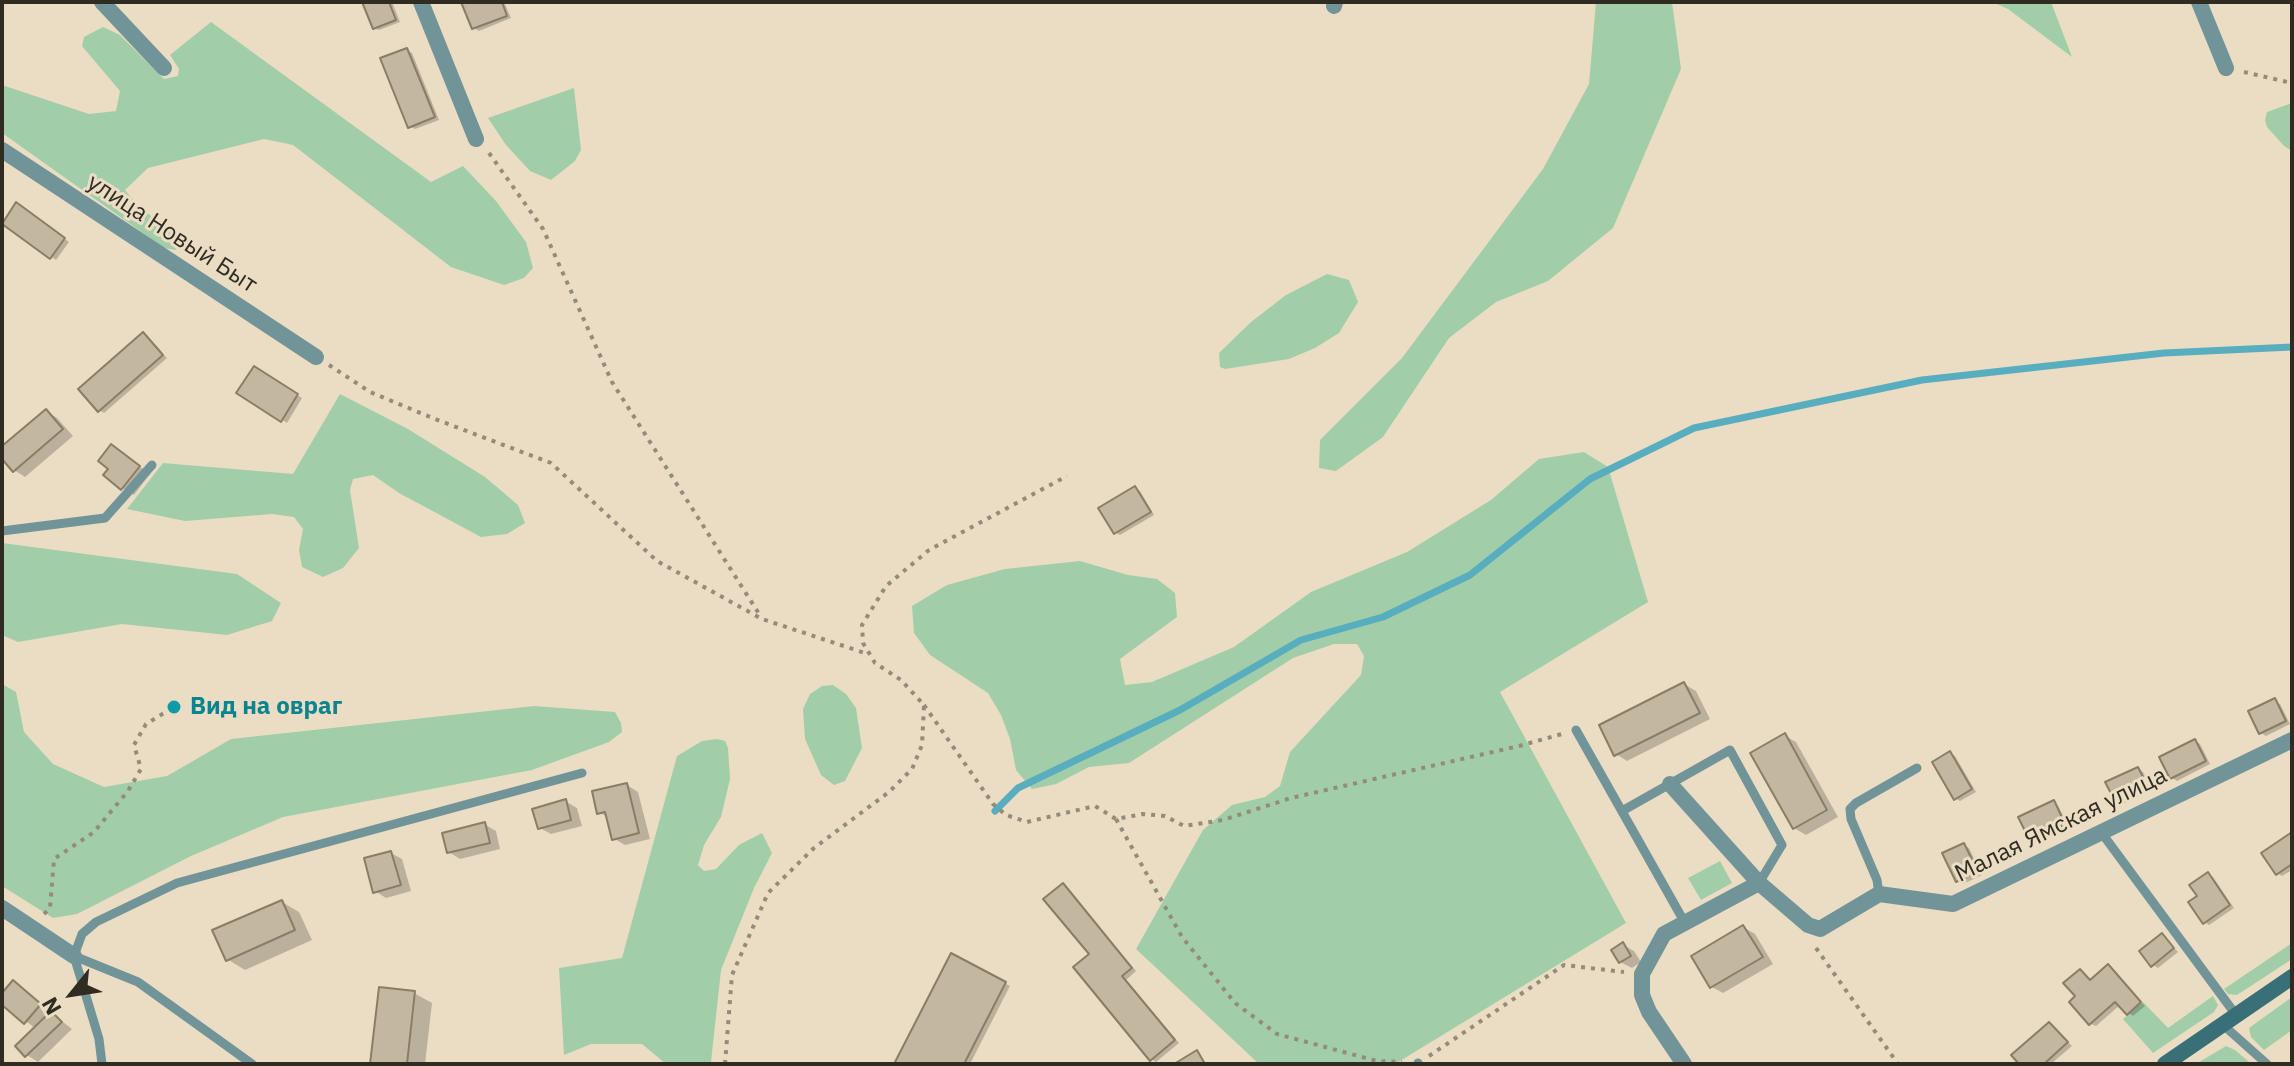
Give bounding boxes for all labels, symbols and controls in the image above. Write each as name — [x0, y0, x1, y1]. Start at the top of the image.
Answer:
street label: улица Новый Быт — [82, 168, 262, 300]
place label: Вид на овраг — [190, 693, 342, 721]
marker: Вид на овраг — [165, 698, 183, 716]
street label: Малая Ямская улица — [1950, 761, 2172, 889]
north arrow — [32, 954, 112, 1034]
text: N — [34, 992, 67, 1020]

